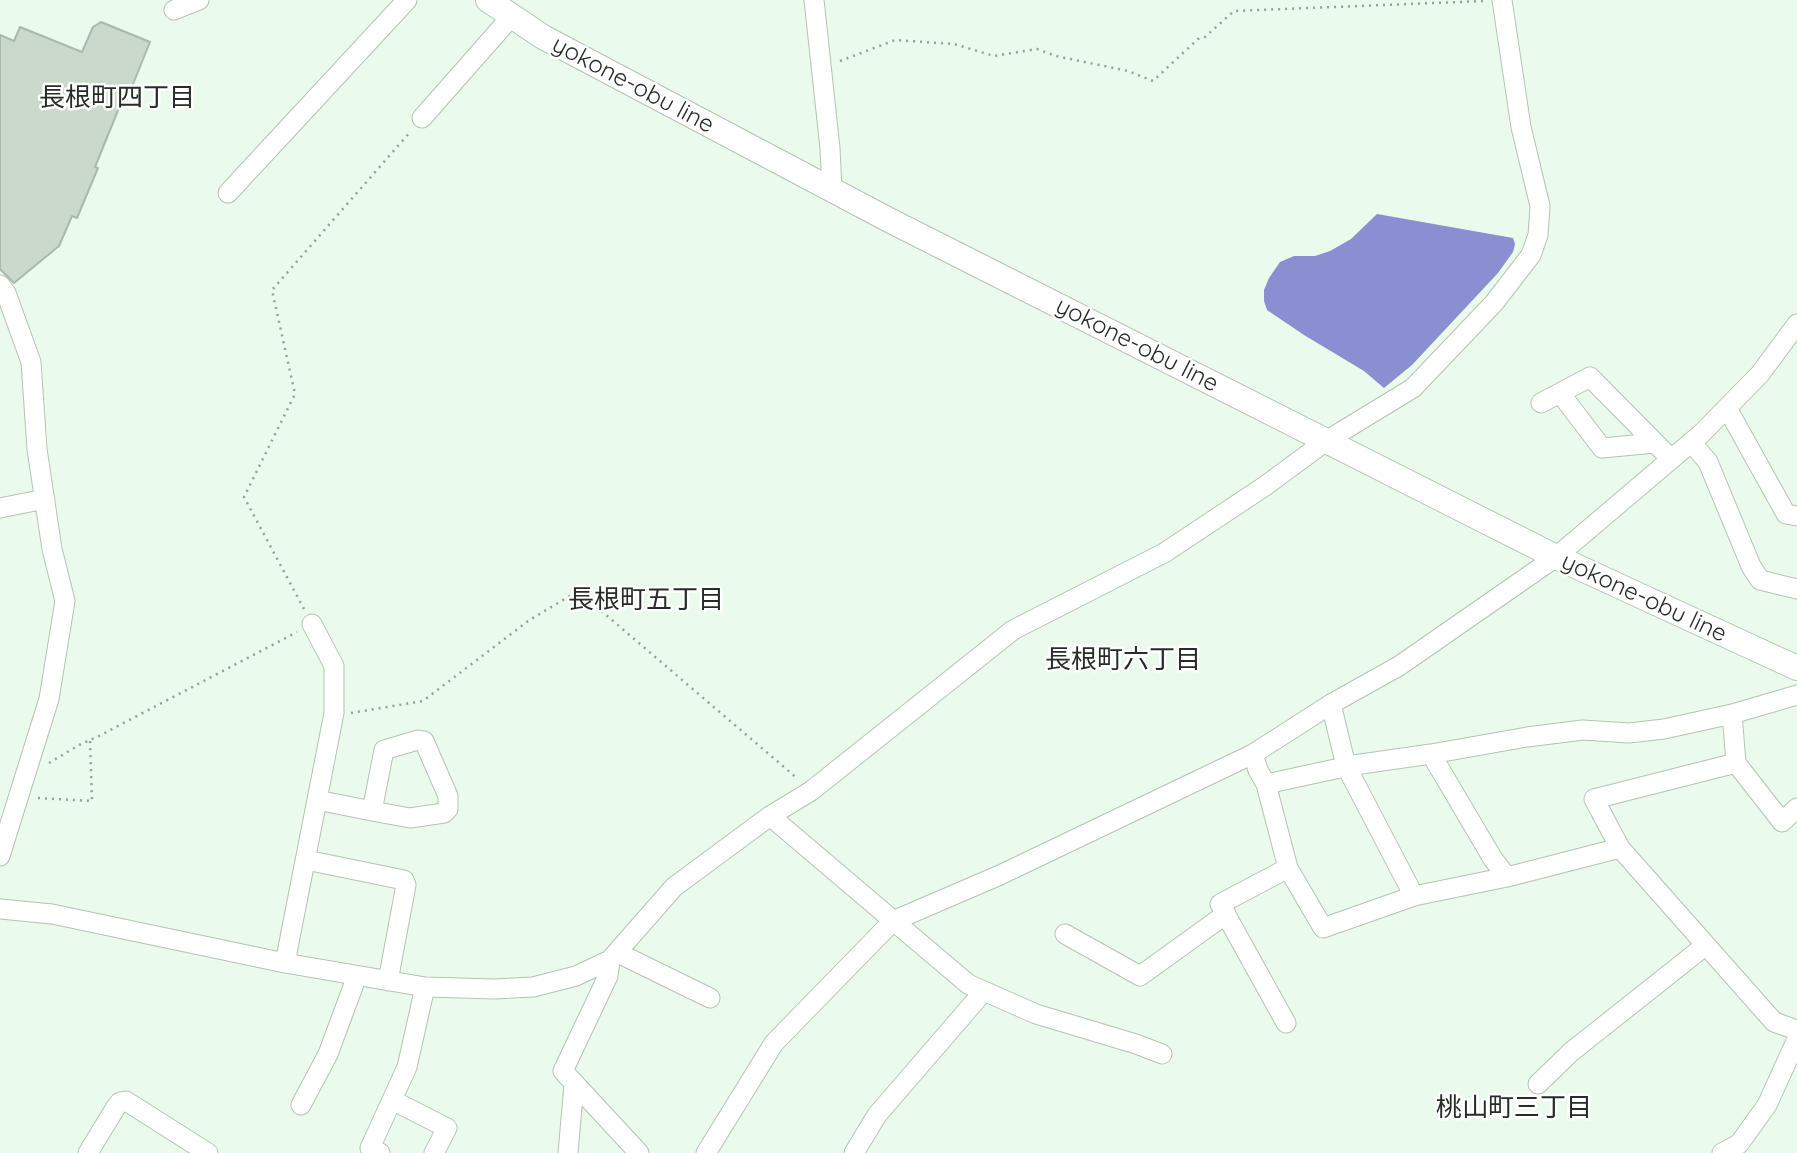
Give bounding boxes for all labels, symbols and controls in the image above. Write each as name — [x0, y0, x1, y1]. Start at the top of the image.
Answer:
street label: yokone-obu line — [547, 30, 719, 140]
district label: 長根町四丁目 — [39, 82, 195, 114]
street label: yokone-obu line — [1051, 292, 1223, 398]
street label: yokone-obu line — [1557, 547, 1731, 649]
district label: 長根町五丁目 — [568, 584, 724, 616]
district label: 長根町六丁目 — [1045, 644, 1201, 676]
district label: 桃山町三丁目 — [1436, 1092, 1592, 1124]

